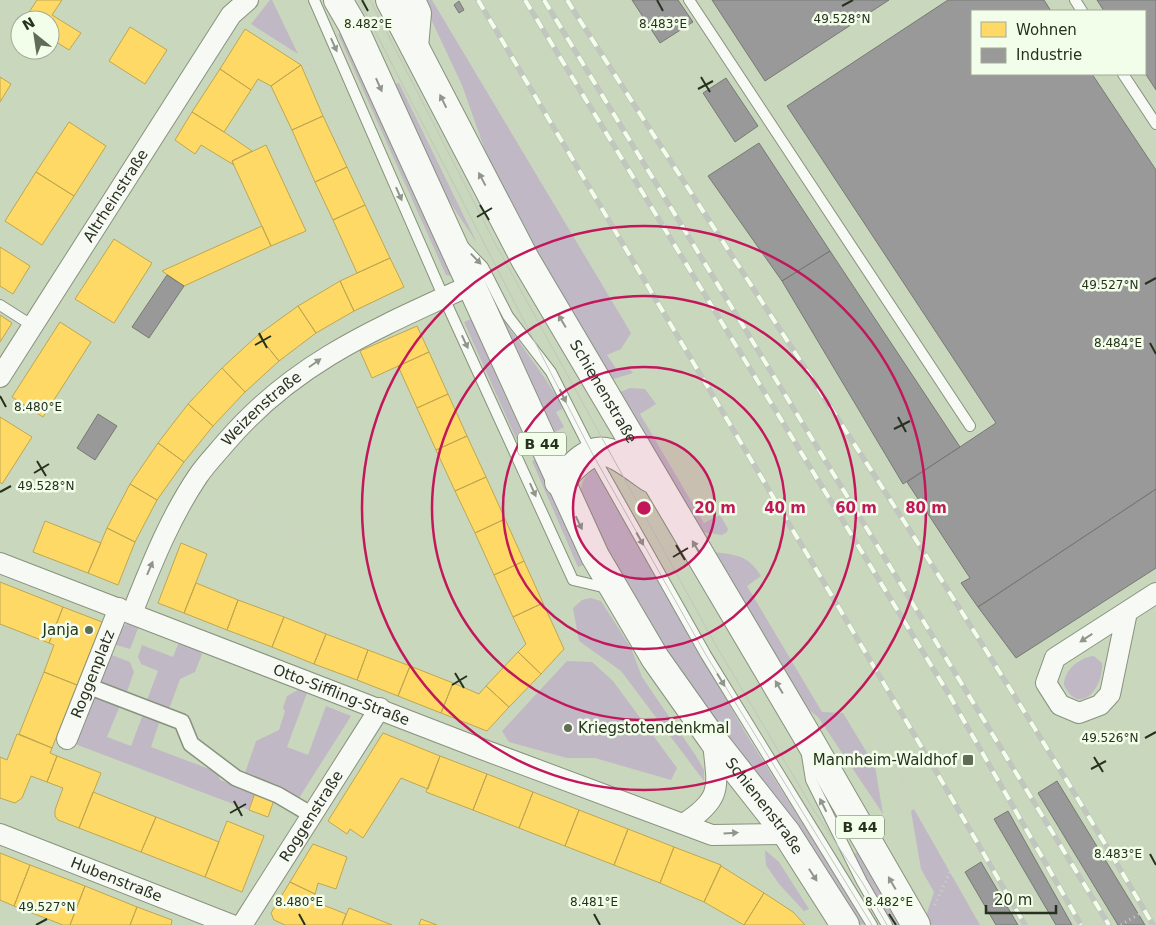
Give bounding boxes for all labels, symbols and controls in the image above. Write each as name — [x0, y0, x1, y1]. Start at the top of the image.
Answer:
north arrow — [10, 10, 60, 60]
legend — [971, 10, 1146, 75]
text: 49.528°N — [814, 12, 870, 26]
text: N — [19, 14, 38, 34]
text: 8.482°E — [344, 17, 392, 31]
text: 8.483°E — [639, 17, 687, 31]
text: Wohnen — [1016, 21, 1077, 39]
one-way arrow — [330, 38, 338, 52]
text: Industrie — [1016, 46, 1082, 64]
one-way arrow — [376, 78, 384, 92]
one-way arrow — [438, 94, 446, 108]
street label: Altrheinstraße — [79, 146, 152, 245]
one-way arrow — [478, 172, 486, 186]
one-way arrow — [395, 187, 403, 201]
one-way arrow — [470, 253, 482, 265]
text: 49.527°N — [1082, 278, 1138, 292]
one-way arrow — [557, 314, 566, 327]
one-way arrow — [461, 335, 469, 349]
text: 8.484°E — [1094, 336, 1142, 350]
street label: Schienenstraße — [566, 337, 641, 446]
one-way arrow — [308, 358, 322, 368]
street label: Weizenstraße — [218, 368, 305, 450]
one-way arrow — [559, 389, 567, 403]
text: 8.480°E — [14, 400, 62, 414]
road number: B 44 — [518, 432, 566, 456]
text: 49.528°N — [18, 479, 74, 493]
one-way arrow — [529, 483, 537, 497]
centre of rings — [635, 499, 653, 517]
text: 20 m — [694, 499, 736, 517]
text: 40 m — [764, 499, 806, 517]
text: 60 m — [835, 499, 877, 517]
text: 80 m — [905, 499, 947, 517]
one-way arrow — [575, 516, 583, 530]
one-way arrow — [636, 532, 644, 546]
one-way arrow — [691, 541, 700, 554]
one-way arrow — [147, 561, 155, 575]
place label: Janja — [42, 621, 79, 639]
marker: Janja — [83, 624, 95, 636]
street label: Roggenplatz — [67, 627, 118, 721]
one-way arrow — [1079, 634, 1092, 643]
street label: Otto-Siffling-Straße — [271, 660, 412, 729]
one-way arrow — [717, 673, 726, 686]
one-way arrow — [774, 680, 783, 693]
place label: Kriegstotendenkmal — [578, 719, 729, 737]
marker: Kriegstotendenkmal — [562, 722, 574, 734]
text: 49.526°N — [1082, 731, 1138, 745]
place label: Mannheim-Waldhof — [813, 751, 958, 769]
marker: Mannheim-Waldhof — [961, 753, 975, 767]
street label: Schienenstraße — [722, 754, 807, 858]
street label: Roggenstraße — [276, 767, 347, 865]
one-way arrow — [819, 797, 827, 812]
road number: B 44 — [836, 816, 884, 839]
one-way arrow — [723, 829, 739, 837]
text: 8.483°E — [1094, 847, 1142, 861]
street label: Hubenstraße — [68, 854, 165, 906]
one-way arrow — [809, 868, 818, 881]
one-way arrow — [887, 876, 896, 889]
scale bar — [986, 882, 1056, 914]
text: 20 m — [994, 891, 1032, 909]
text: 8.480°E — [275, 895, 323, 909]
text: 8.481°E — [570, 895, 618, 909]
text: 8.482°E — [865, 895, 913, 909]
text: 49.527°N — [19, 900, 75, 914]

